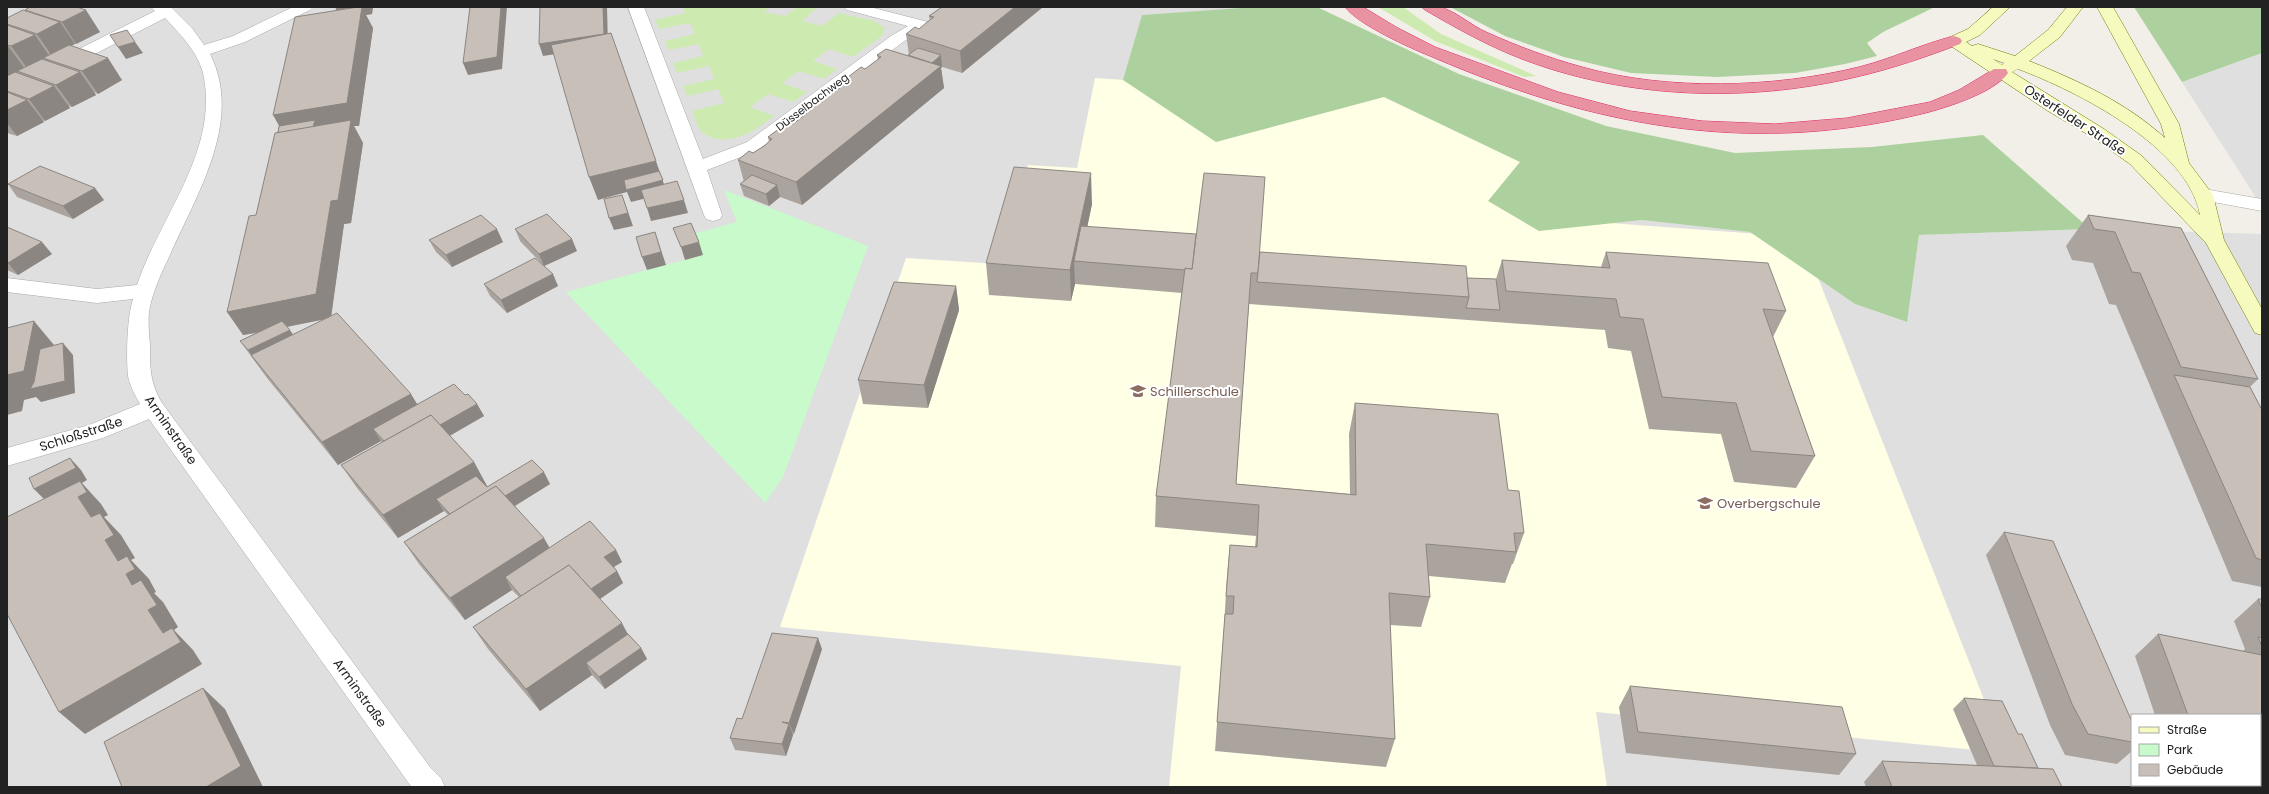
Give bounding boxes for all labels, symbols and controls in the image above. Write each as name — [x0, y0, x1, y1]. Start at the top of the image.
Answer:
street label: Düsselbachweg — [772, 69, 852, 135]
street label: Osterfelder Straße — [2020, 80, 2130, 160]
school or university icon: Schillerschule — [1129, 382, 1147, 400]
place label: Schillerschule — [1150, 382, 1239, 401]
street label: Arminstraße — [140, 392, 202, 468]
street label: Schloßstraße — [37, 412, 125, 456]
school or university icon: Overbergschule — [1696, 494, 1714, 512]
place label: Overbergschule — [1717, 494, 1820, 513]
street label: Arminstraße — [329, 655, 391, 731]
legend — [2131, 714, 2261, 786]
text: Straße — [2167, 721, 2207, 738]
text: Park — [2167, 741, 2194, 758]
text: Gebäude — [2167, 761, 2223, 778]

